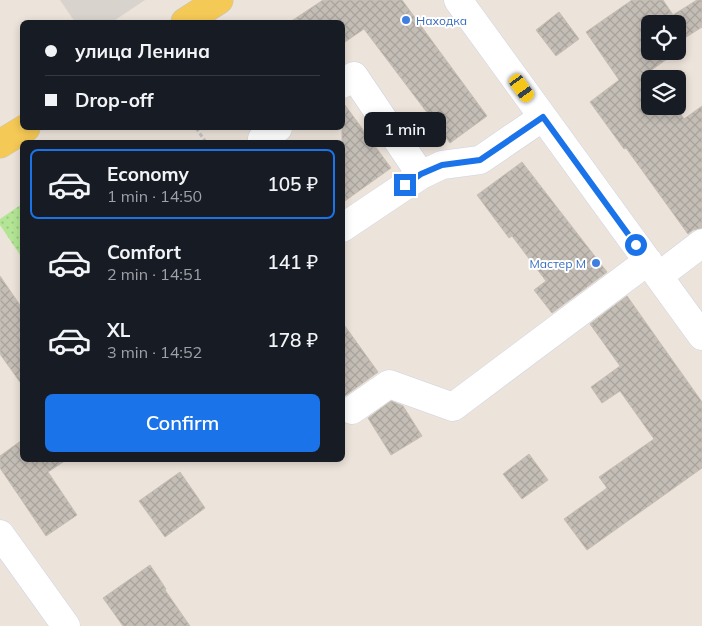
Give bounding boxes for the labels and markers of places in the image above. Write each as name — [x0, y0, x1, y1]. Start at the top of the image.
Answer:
place label: Находка — [416, 13, 467, 28]
marker: Находка — [400, 14, 412, 26]
place label: Мастер М — [529, 256, 586, 271]
marker: Мастер М — [590, 257, 602, 269]

